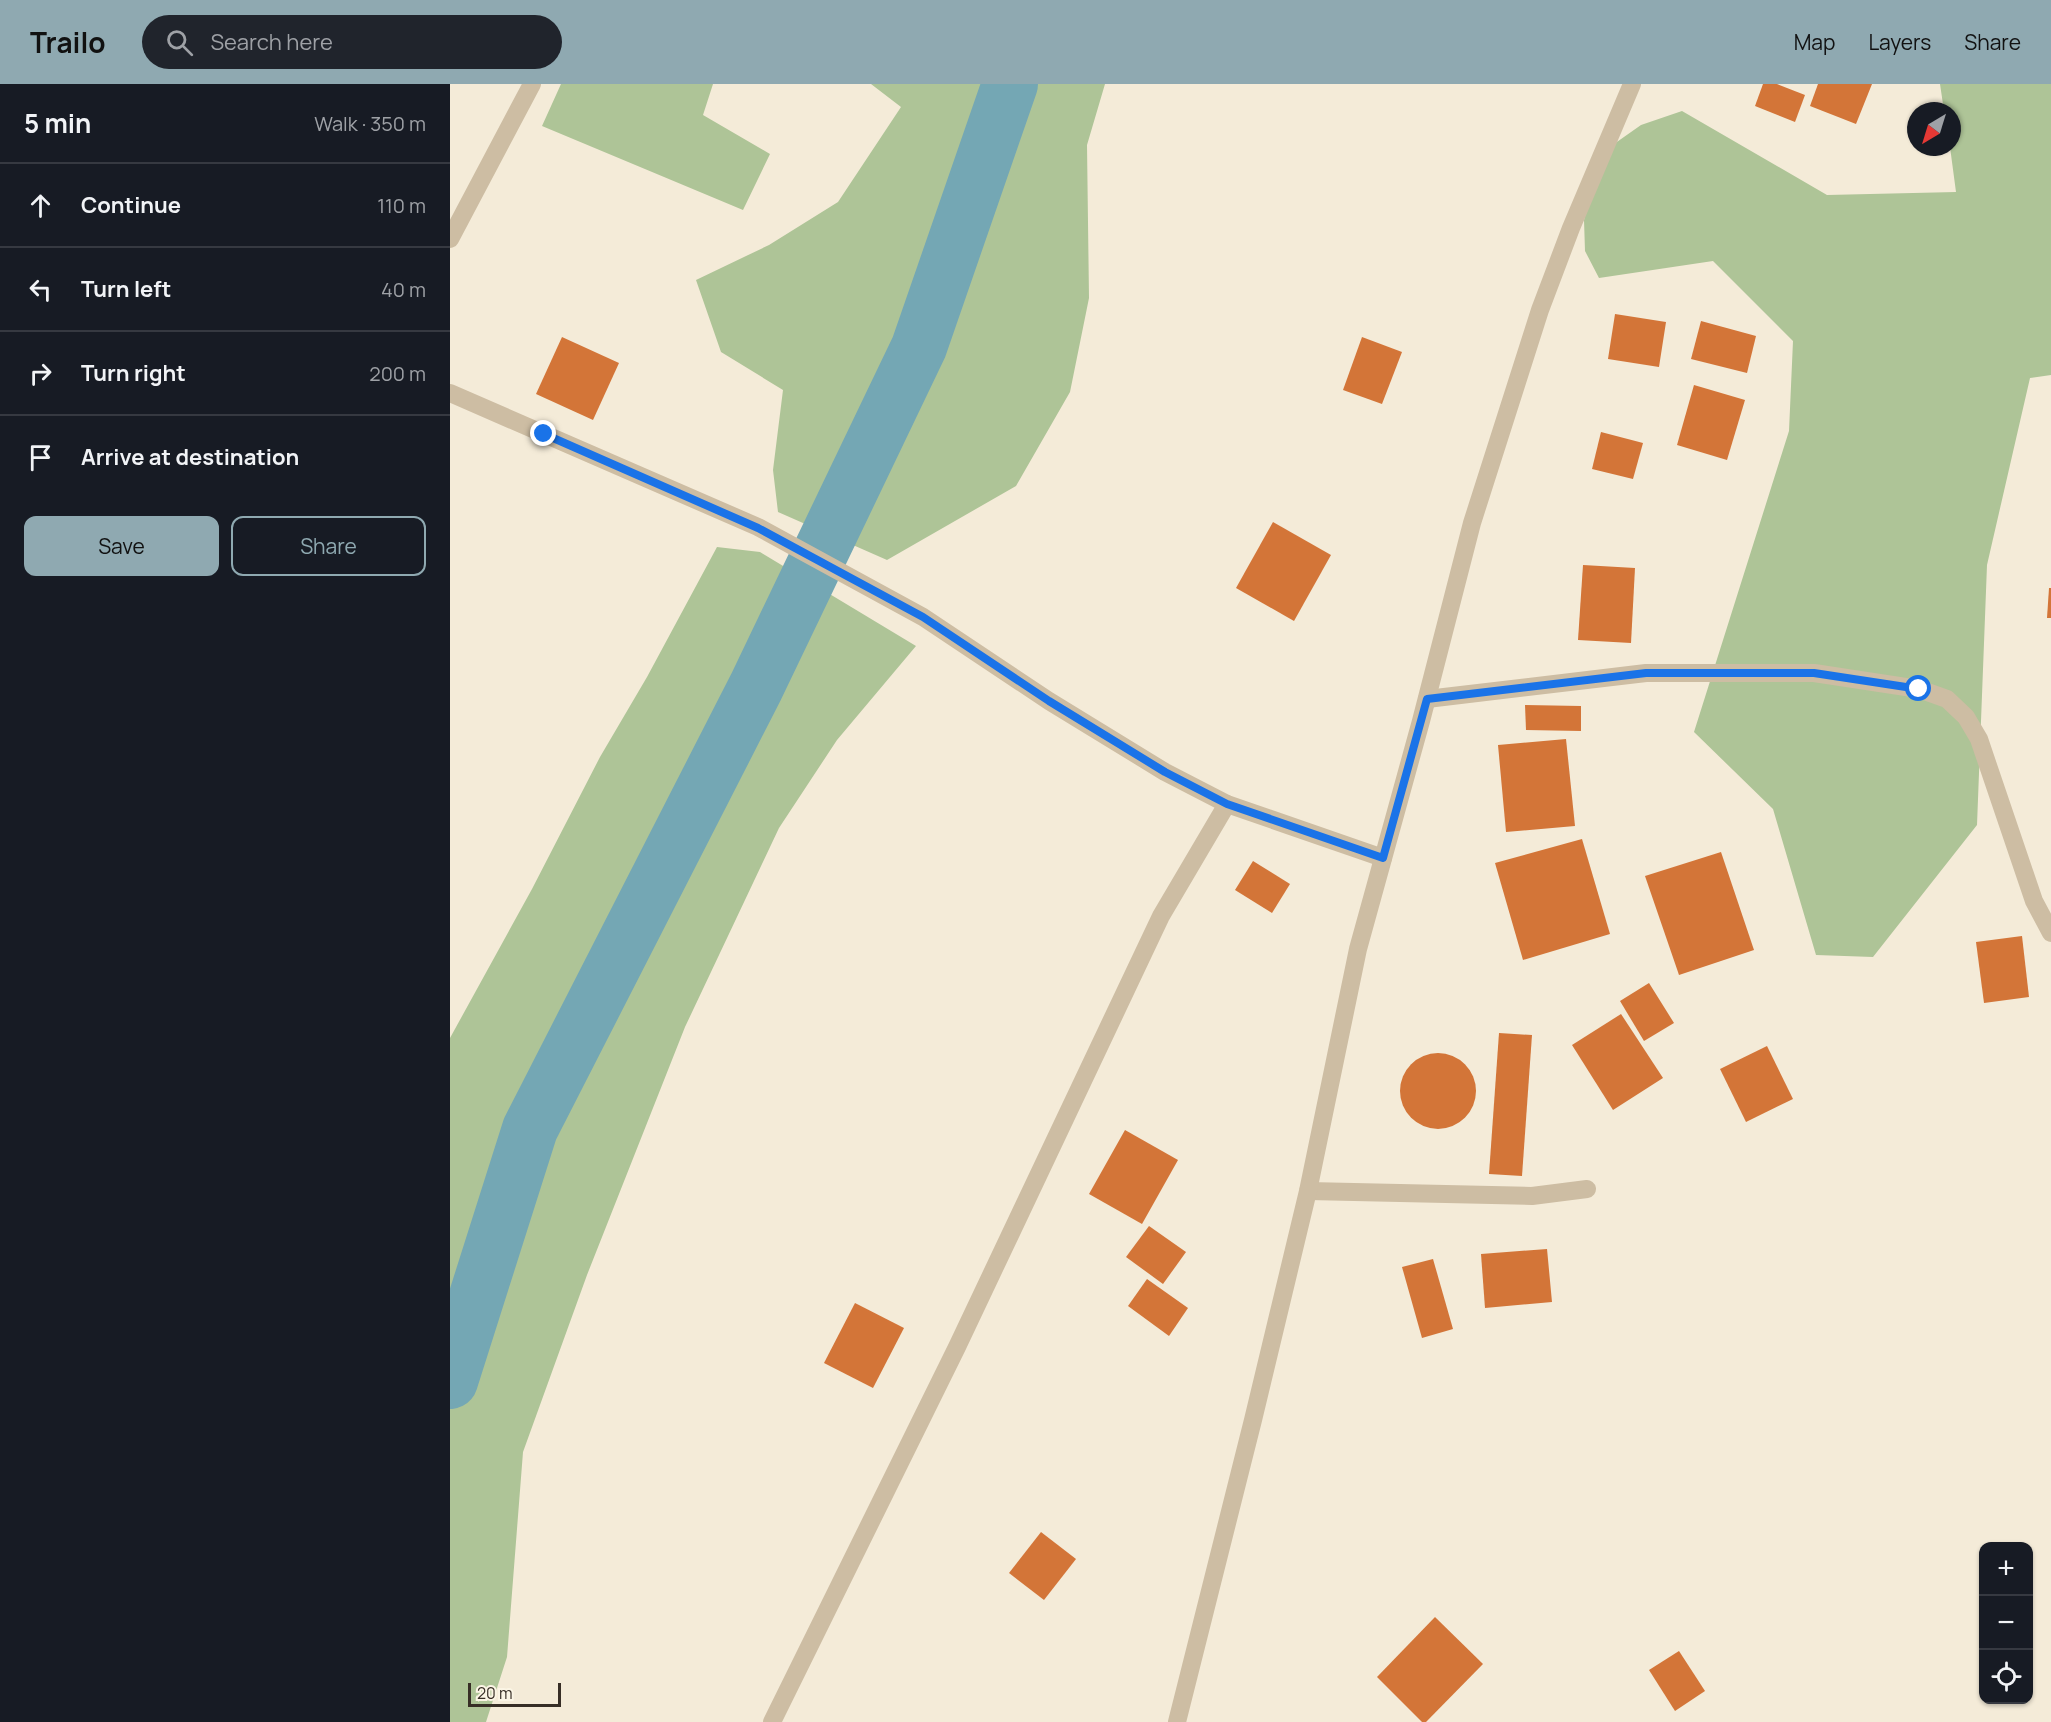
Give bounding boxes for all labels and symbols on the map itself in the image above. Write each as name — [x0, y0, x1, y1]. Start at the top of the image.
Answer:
north arrow — [1907, 102, 1961, 156]
route end — [530, 420, 556, 446]
route start — [1905, 675, 1931, 701]
scale bar — [468, 1680, 561, 1708]

